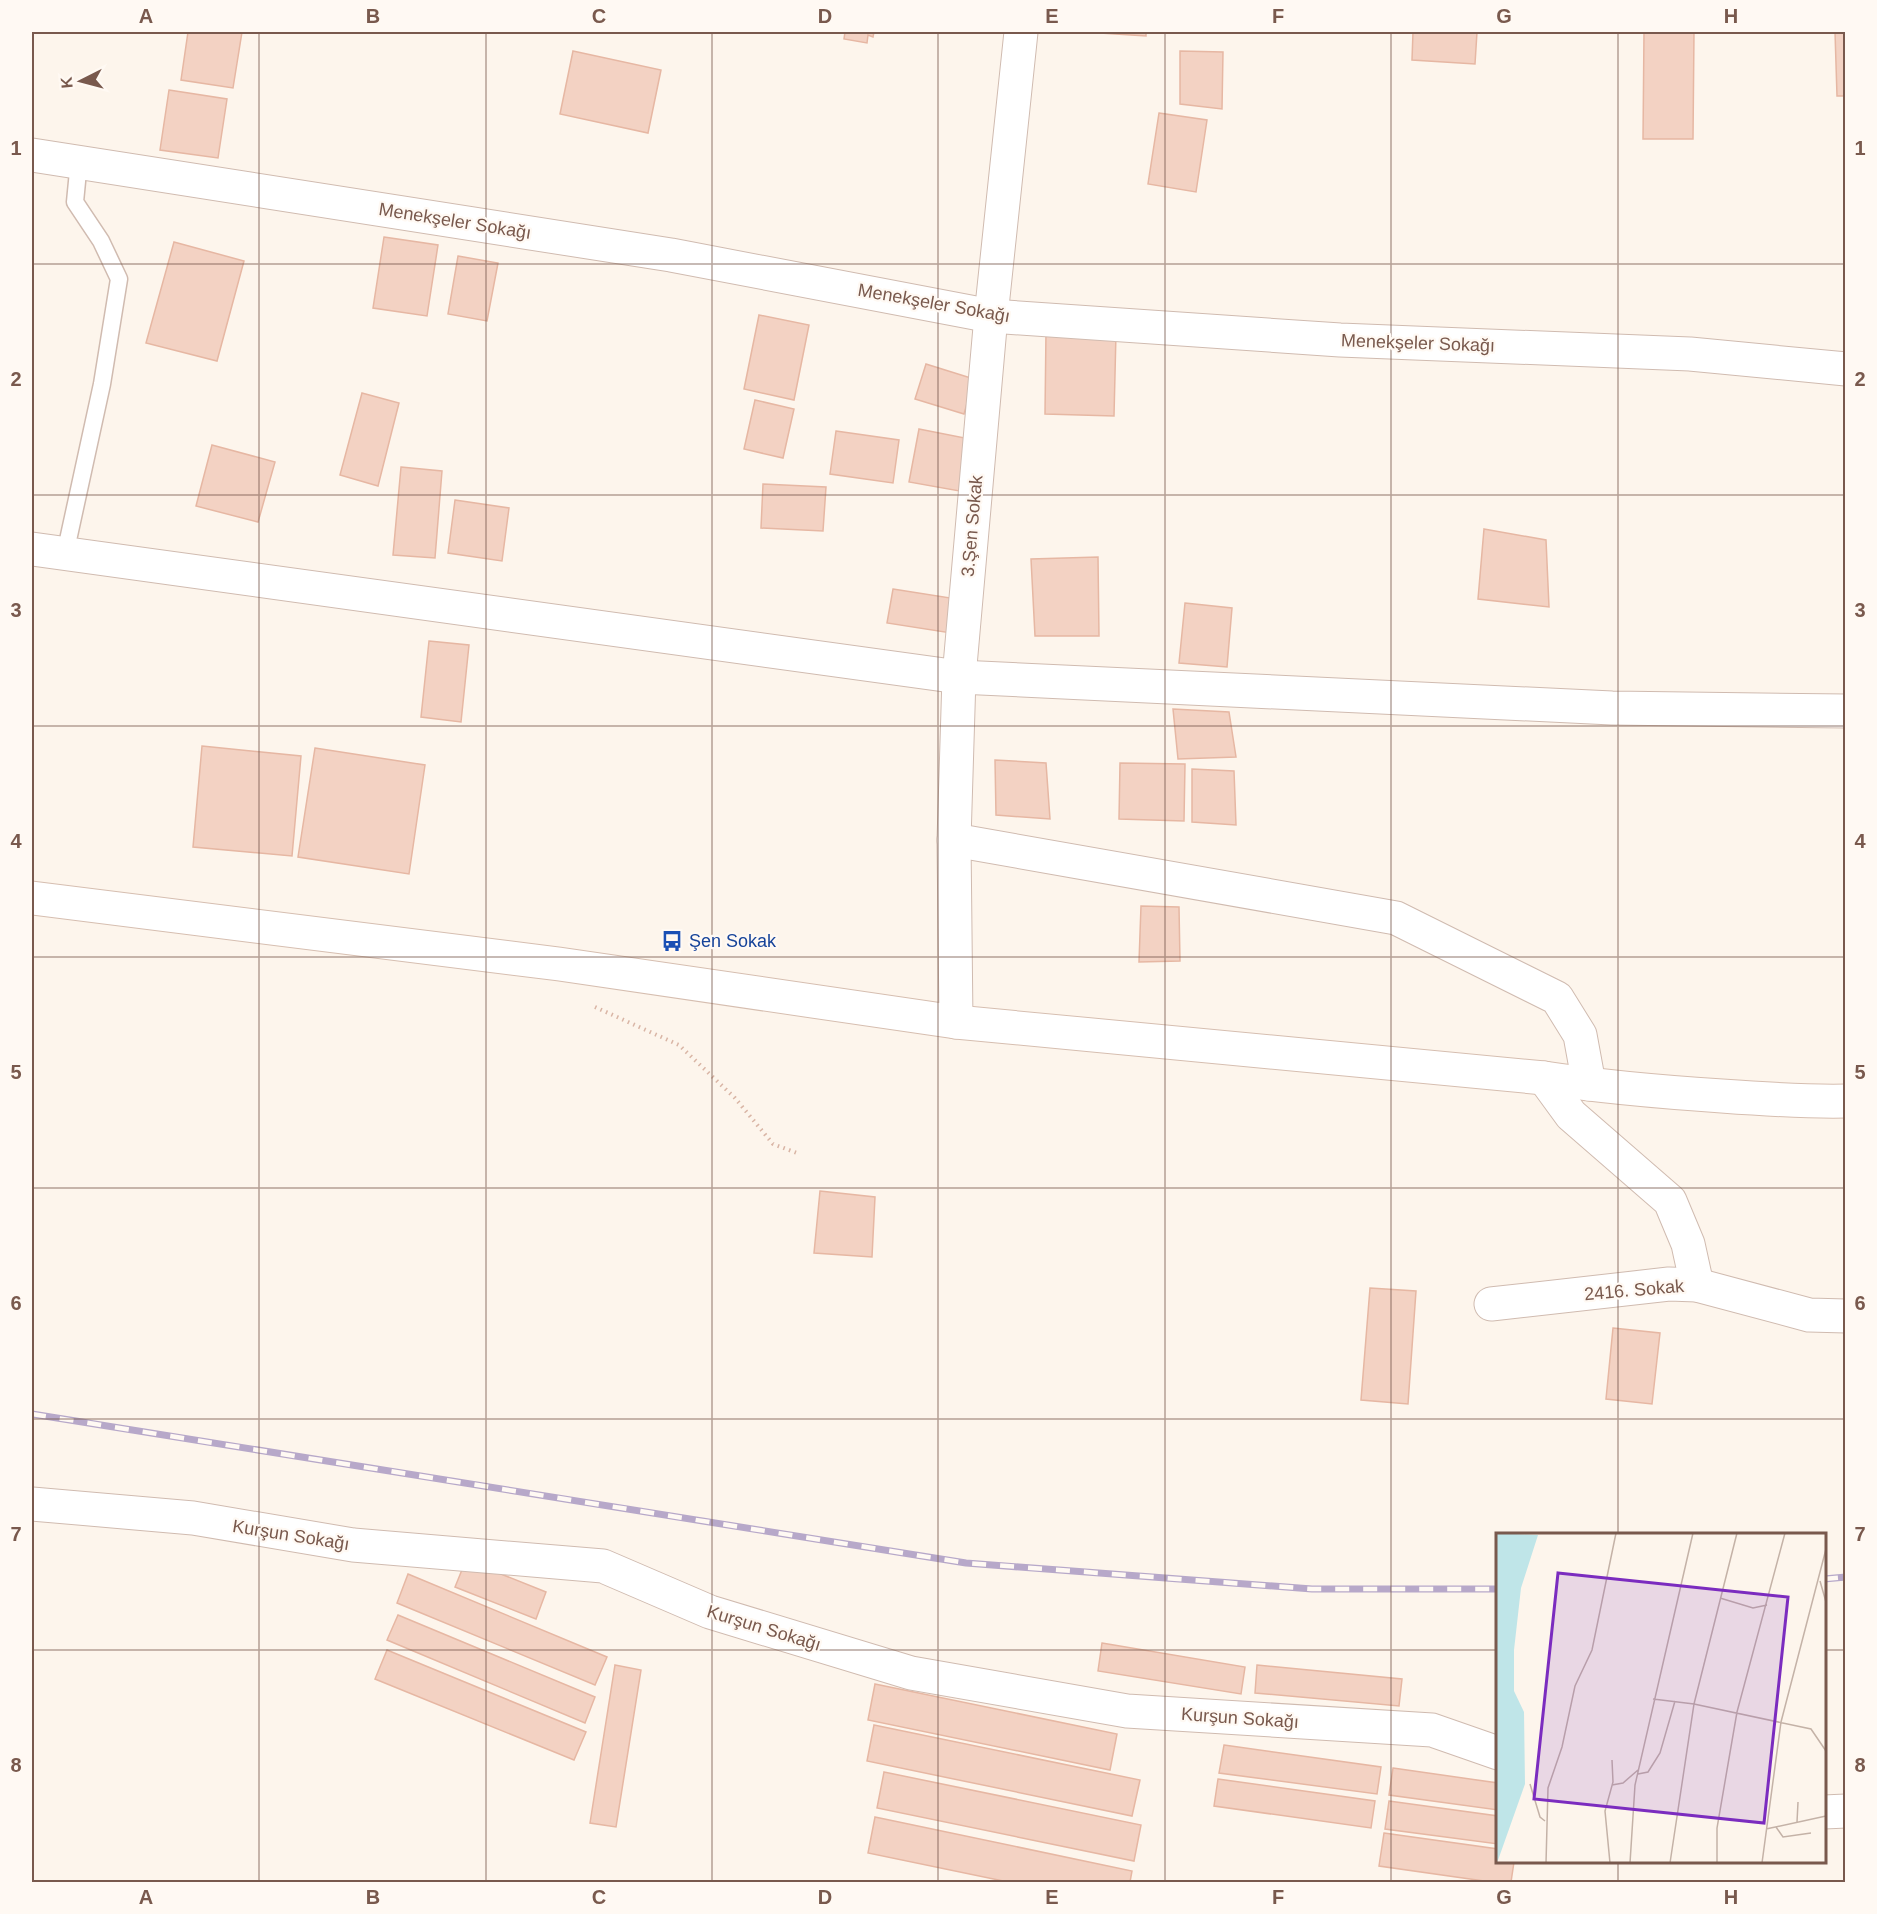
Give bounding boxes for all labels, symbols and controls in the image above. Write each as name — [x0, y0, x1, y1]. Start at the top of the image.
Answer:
text: A — [139, 5, 153, 27]
text: B — [366, 5, 380, 27]
text: C — [592, 5, 606, 27]
text: D — [818, 5, 832, 27]
text: E — [1045, 5, 1059, 27]
text: F — [1272, 5, 1284, 27]
text: G — [1496, 5, 1512, 27]
text: H — [1724, 5, 1738, 27]
north arrow — [51, 51, 111, 111]
text: K — [57, 75, 76, 89]
text: 1 — [10, 137, 22, 159]
text: 1 — [1854, 137, 1866, 159]
street label: Menekşeler Sokağı — [377, 199, 533, 243]
street label: Menekşeler Sokağı — [856, 280, 1012, 326]
street label: Menekşeler Sokağı — [1341, 330, 1495, 356]
text: 2 — [10, 368, 22, 390]
text: 2 — [1854, 368, 1866, 390]
street label: 3.Şen Sokak — [958, 473, 986, 578]
text: 3 — [10, 599, 22, 621]
text: 3 — [1854, 599, 1866, 621]
text: 4 — [10, 830, 22, 852]
text: 4 — [1854, 830, 1866, 852]
bus stop icon: Şen Sokak — [660, 929, 684, 953]
place label: Şen Sokak — [689, 931, 777, 951]
text: 5 — [10, 1061, 22, 1083]
text: 5 — [1854, 1061, 1866, 1083]
street label: 2416. Sokak — [1583, 1276, 1686, 1304]
text: 6 — [10, 1292, 22, 1314]
text: 6 — [1854, 1292, 1866, 1314]
street label: Kurşun Sokağı — [231, 1516, 351, 1554]
text: 7 — [10, 1523, 22, 1545]
text: 7 — [1854, 1523, 1866, 1545]
inset map — [1496, 1533, 1826, 1863]
street label: Kurşun Sokağı — [705, 1601, 823, 1655]
street label: Kurşun Sokağı — [1180, 1704, 1300, 1732]
text: 8 — [10, 1754, 22, 1776]
text: 8 — [1854, 1754, 1866, 1776]
text: A — [139, 1886, 153, 1908]
text: B — [366, 1886, 380, 1908]
text: C — [592, 1886, 606, 1908]
text: D — [818, 1886, 832, 1908]
text: E — [1045, 1886, 1059, 1908]
text: F — [1272, 1886, 1284, 1908]
text: G — [1496, 1886, 1512, 1908]
text: H — [1724, 1886, 1738, 1908]

